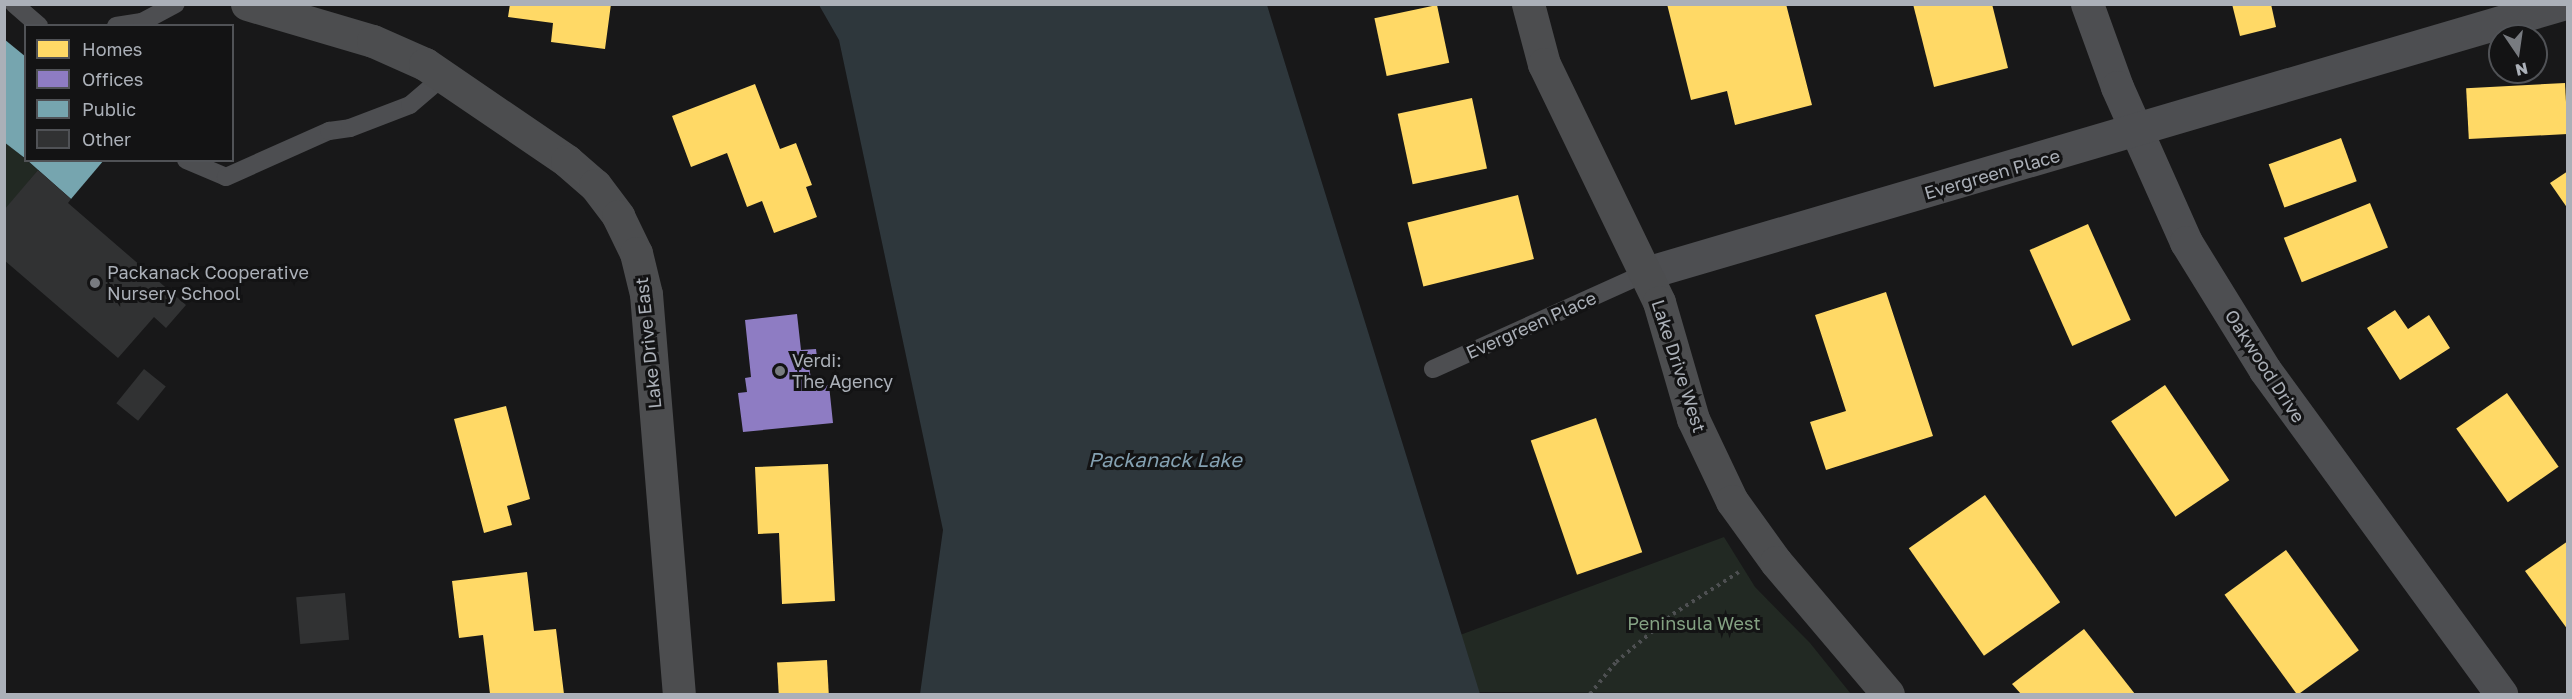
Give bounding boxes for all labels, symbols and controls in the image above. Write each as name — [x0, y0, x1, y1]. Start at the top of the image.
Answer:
legend — [24, 24, 234, 162]
north arrow — [2488, 24, 2548, 84]
text: Homes — [82, 38, 142, 60]
text: N — [2513, 58, 2530, 81]
text: Offices — [82, 68, 143, 90]
text: Public — [82, 98, 136, 120]
text: Other — [82, 128, 131, 150]
street label: Evergreen Place — [1922, 144, 2062, 204]
place label: Packanack Cooperative Nursery School — [107, 262, 309, 304]
marker: Packanack Cooperative Nursery School — [88, 276, 102, 290]
street label: Lake Drive East — [630, 276, 666, 410]
street label: Evergreen Place — [1463, 287, 1599, 363]
street label: Lake Drive West — [1647, 297, 1711, 435]
street label: Oakwood Drive — [2221, 306, 2309, 426]
place label: Verdi: The Agency — [792, 350, 893, 392]
marker: Verdi: The Agency — [773, 364, 787, 378]
water label: Packanack Lake — [1088, 447, 1242, 471]
park label: Peninsula West — [1627, 612, 1761, 634]

